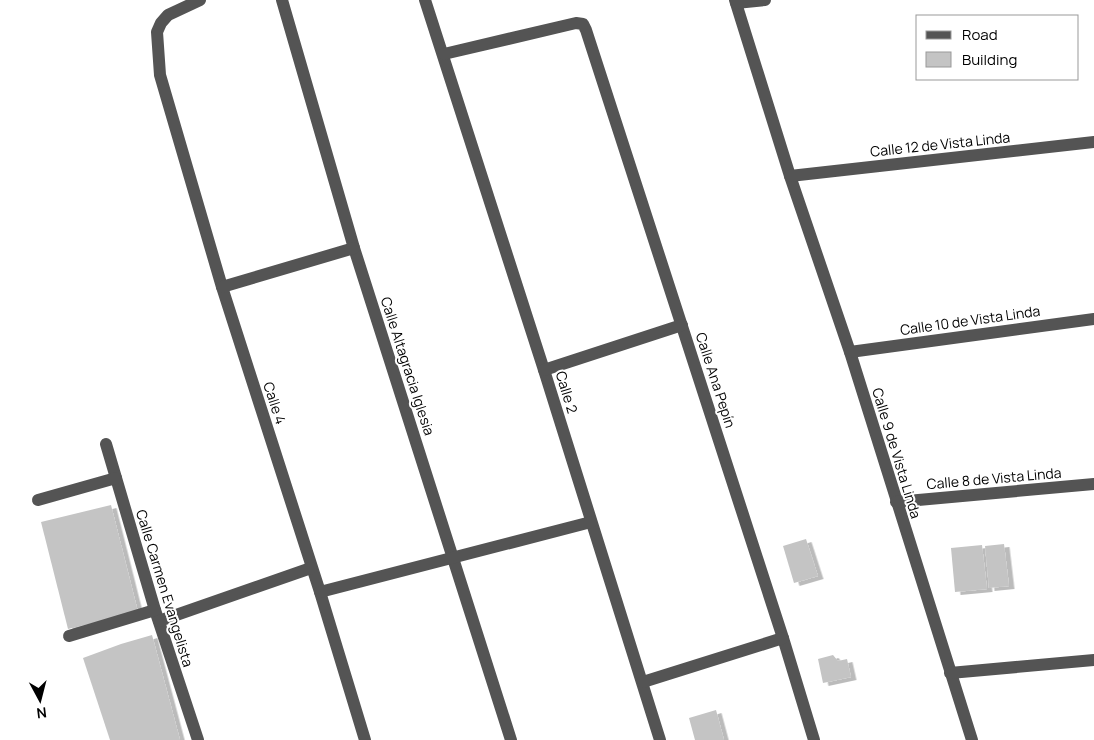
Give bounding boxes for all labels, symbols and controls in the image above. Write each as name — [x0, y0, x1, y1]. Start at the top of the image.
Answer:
legend — [916, 15, 1079, 80]
text: Road — [962, 24, 998, 45]
text: Building — [962, 49, 1017, 70]
street label: Calle 12 de Vista Linda — [869, 127, 1011, 161]
street label: Calle Altagracia Iglesia — [377, 294, 439, 438]
street label: Calle 10 de Vista Linda — [899, 301, 1041, 339]
street label: Calle Ana Pepín — [692, 330, 740, 430]
street label: Calle 2 — [552, 369, 582, 415]
street label: Calle 4 — [259, 379, 291, 427]
street label: Calle 9 de Vista Linda — [868, 385, 926, 521]
street label: Calle 8 de Vista Linda — [926, 463, 1062, 493]
street label: Calle Carmen Evangelista — [132, 507, 198, 669]
north arrow — [15, 675, 65, 725]
text: N — [35, 703, 48, 723]

